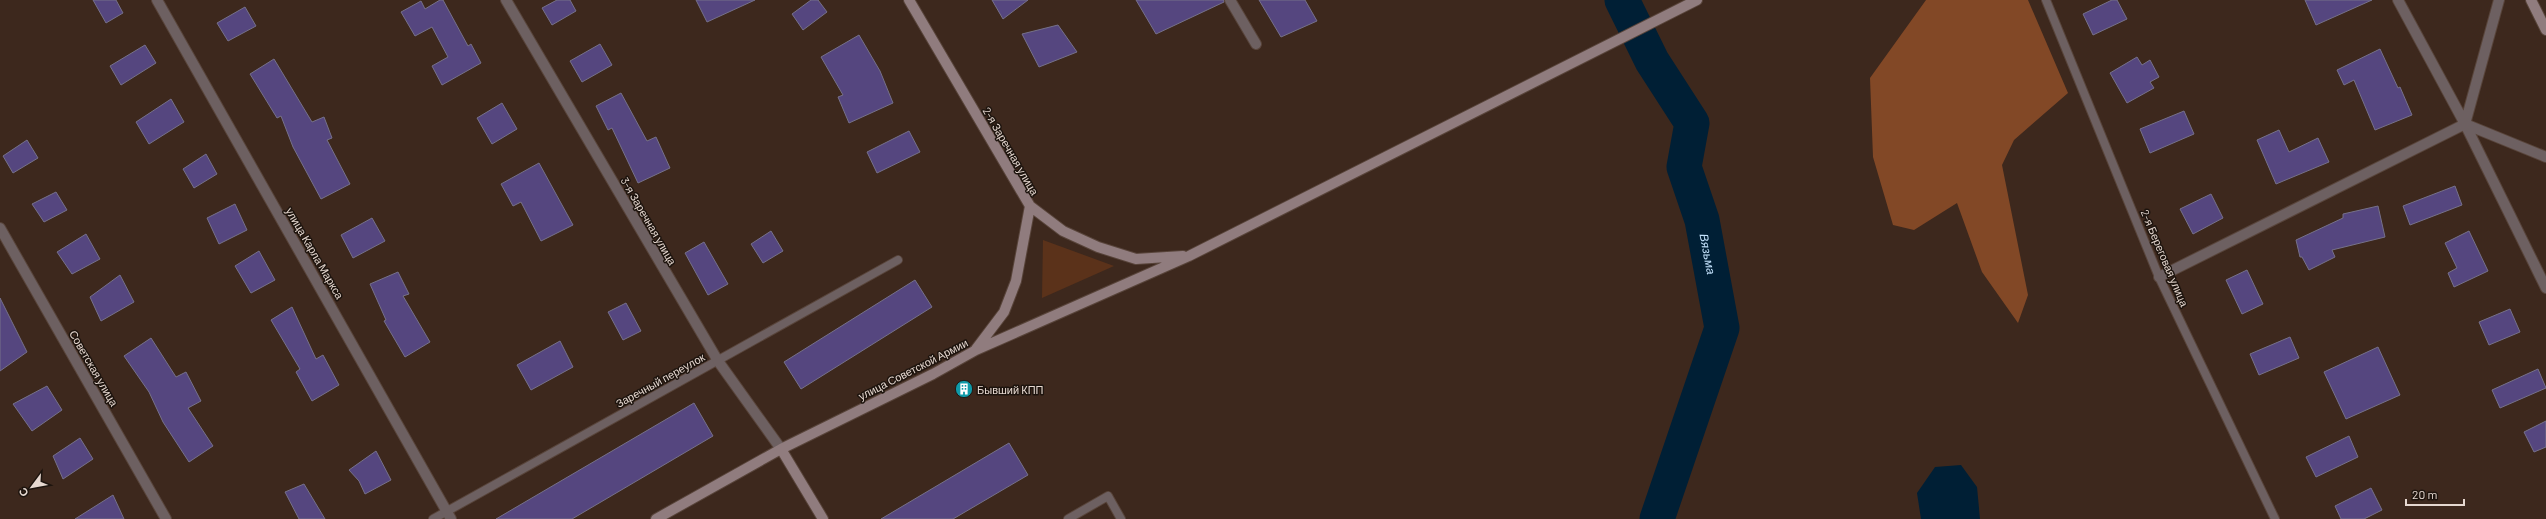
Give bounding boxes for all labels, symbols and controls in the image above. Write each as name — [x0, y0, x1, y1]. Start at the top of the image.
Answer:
street label: 2-я Заречная улица — [981, 105, 1042, 198]
street label: 3-я Заречная улица — [619, 175, 680, 268]
street label: улица Карла Маркса — [283, 205, 347, 302]
street label: 2-я Береговая улица — [2139, 208, 2192, 309]
water label: Вязьма — [1698, 232, 1719, 276]
street label: Советская улица — [67, 328, 121, 409]
street label: улица Советской Армии — [856, 336, 970, 402]
street label: Заречный переулок — [613, 350, 707, 410]
building icon: Бывший КПП — [954, 379, 974, 399]
place label: Бывший КПП — [977, 383, 1044, 396]
north arrow — [12, 467, 52, 507]
scale bar — [2406, 481, 2464, 507]
text: С — [15, 486, 31, 499]
text: 20 m — [2412, 487, 2438, 501]

